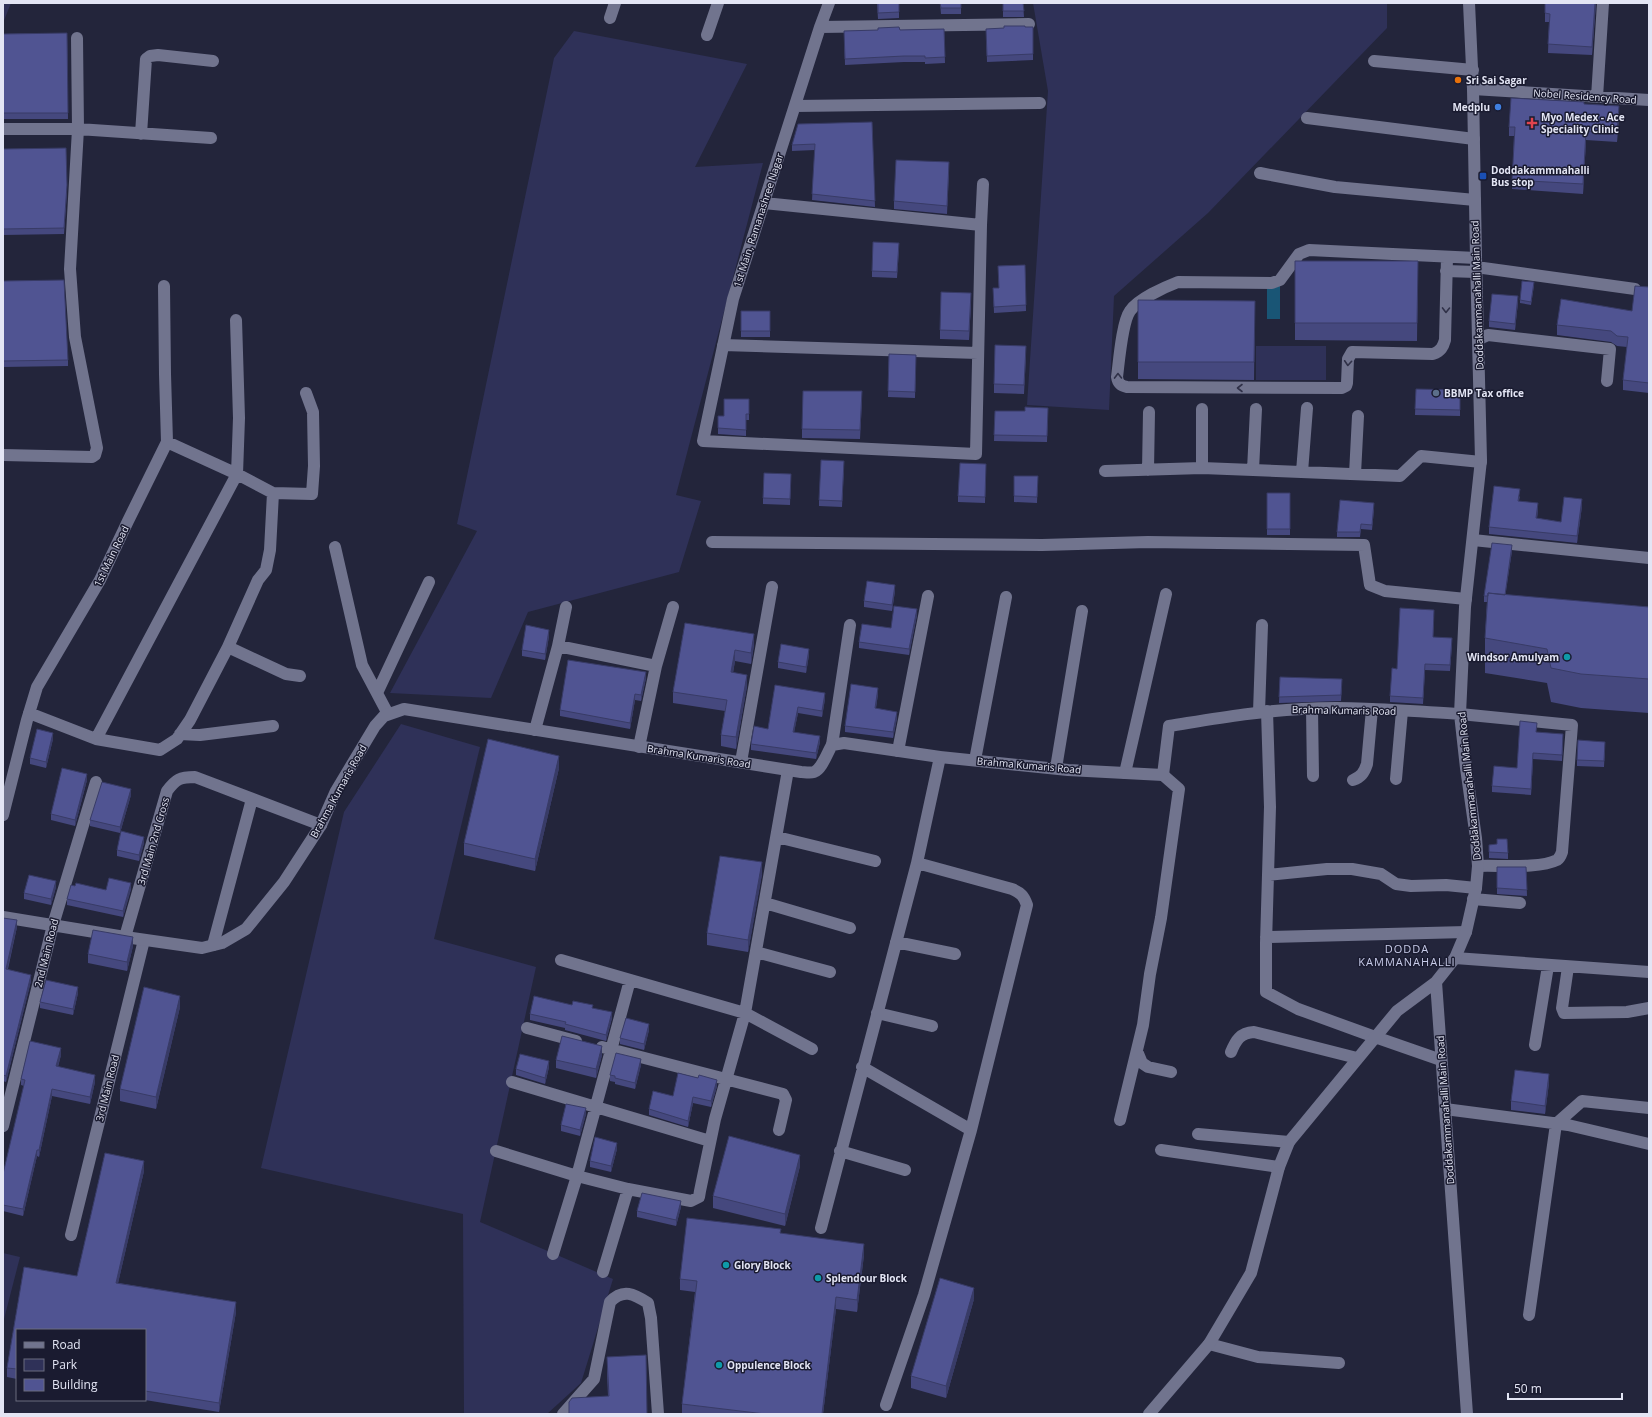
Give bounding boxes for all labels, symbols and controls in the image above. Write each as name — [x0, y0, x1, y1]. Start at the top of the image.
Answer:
place label: Sri Sai Sagar — [1466, 73, 1527, 87]
marker: Sri Sai Sagar — [1453, 75, 1463, 85]
street label: Nobel Residency Road — [1533, 85, 1637, 107]
place label: Medplu — [1452, 100, 1490, 114]
marker: Medplu — [1493, 102, 1503, 112]
place label: Myo Medex - Ace Speciality Clinic — [1541, 110, 1625, 136]
marker: Myo Medex - Ace Speciality Clinic — [1526, 117, 1538, 129]
street label: 1st Main, Ramanashree Nagar — [730, 151, 786, 289]
place label: Doddakammnahalli Bus stop — [1491, 163, 1590, 189]
marker: Doddakammnahalli Bus stop — [1478, 171, 1488, 181]
street label: Doddakammanahalli Main Road — [1467, 220, 1487, 370]
one-way arrow — [1441, 307, 1450, 313]
one-way arrow — [1343, 360, 1352, 366]
one-way arrow — [1114, 373, 1122, 379]
one-way arrow — [1237, 384, 1243, 392]
place label: BBMP Tax office — [1444, 386, 1524, 400]
marker: BBMP Tax office — [1431, 388, 1441, 398]
street label: 1st Main Road — [90, 523, 132, 589]
place label: Windsor Amulyam — [1467, 650, 1559, 664]
marker: Windsor Amulyam — [1562, 652, 1572, 662]
street label: Brahma Kumaris Road — [1292, 702, 1396, 718]
street label: Doddakammanahalli Main Road — [1454, 711, 1484, 861]
street label: Brahma Kumaris Road — [646, 741, 752, 771]
street label: Brahma Kumaris Road — [307, 742, 369, 840]
street label: Brahma Kumaris Road — [976, 753, 1082, 777]
street label: 3rd Main 2nd Cross — [134, 795, 172, 887]
street label: 2nd Main Road — [31, 917, 61, 989]
district label: DODDA KAMMANAHALLI — [1358, 941, 1456, 969]
street label: Doddakammanahalli Main Road — [1433, 1035, 1457, 1185]
street label: 3rd Main Road — [92, 1053, 122, 1123]
place label: Glory Block — [734, 1258, 791, 1272]
marker: Glory Block — [721, 1260, 731, 1270]
place label: Splendour Block — [826, 1271, 908, 1285]
marker: Splendour Block — [813, 1273, 823, 1283]
legend — [16, 1329, 146, 1401]
text: Road — [52, 1336, 81, 1353]
text: Park — [52, 1356, 78, 1373]
place label: Oppulence Block — [727, 1358, 811, 1372]
marker: Oppulence Block — [714, 1360, 724, 1370]
scale bar — [1508, 1375, 1622, 1401]
text: Building — [52, 1376, 98, 1393]
text: 50 m — [1514, 1380, 1542, 1397]

